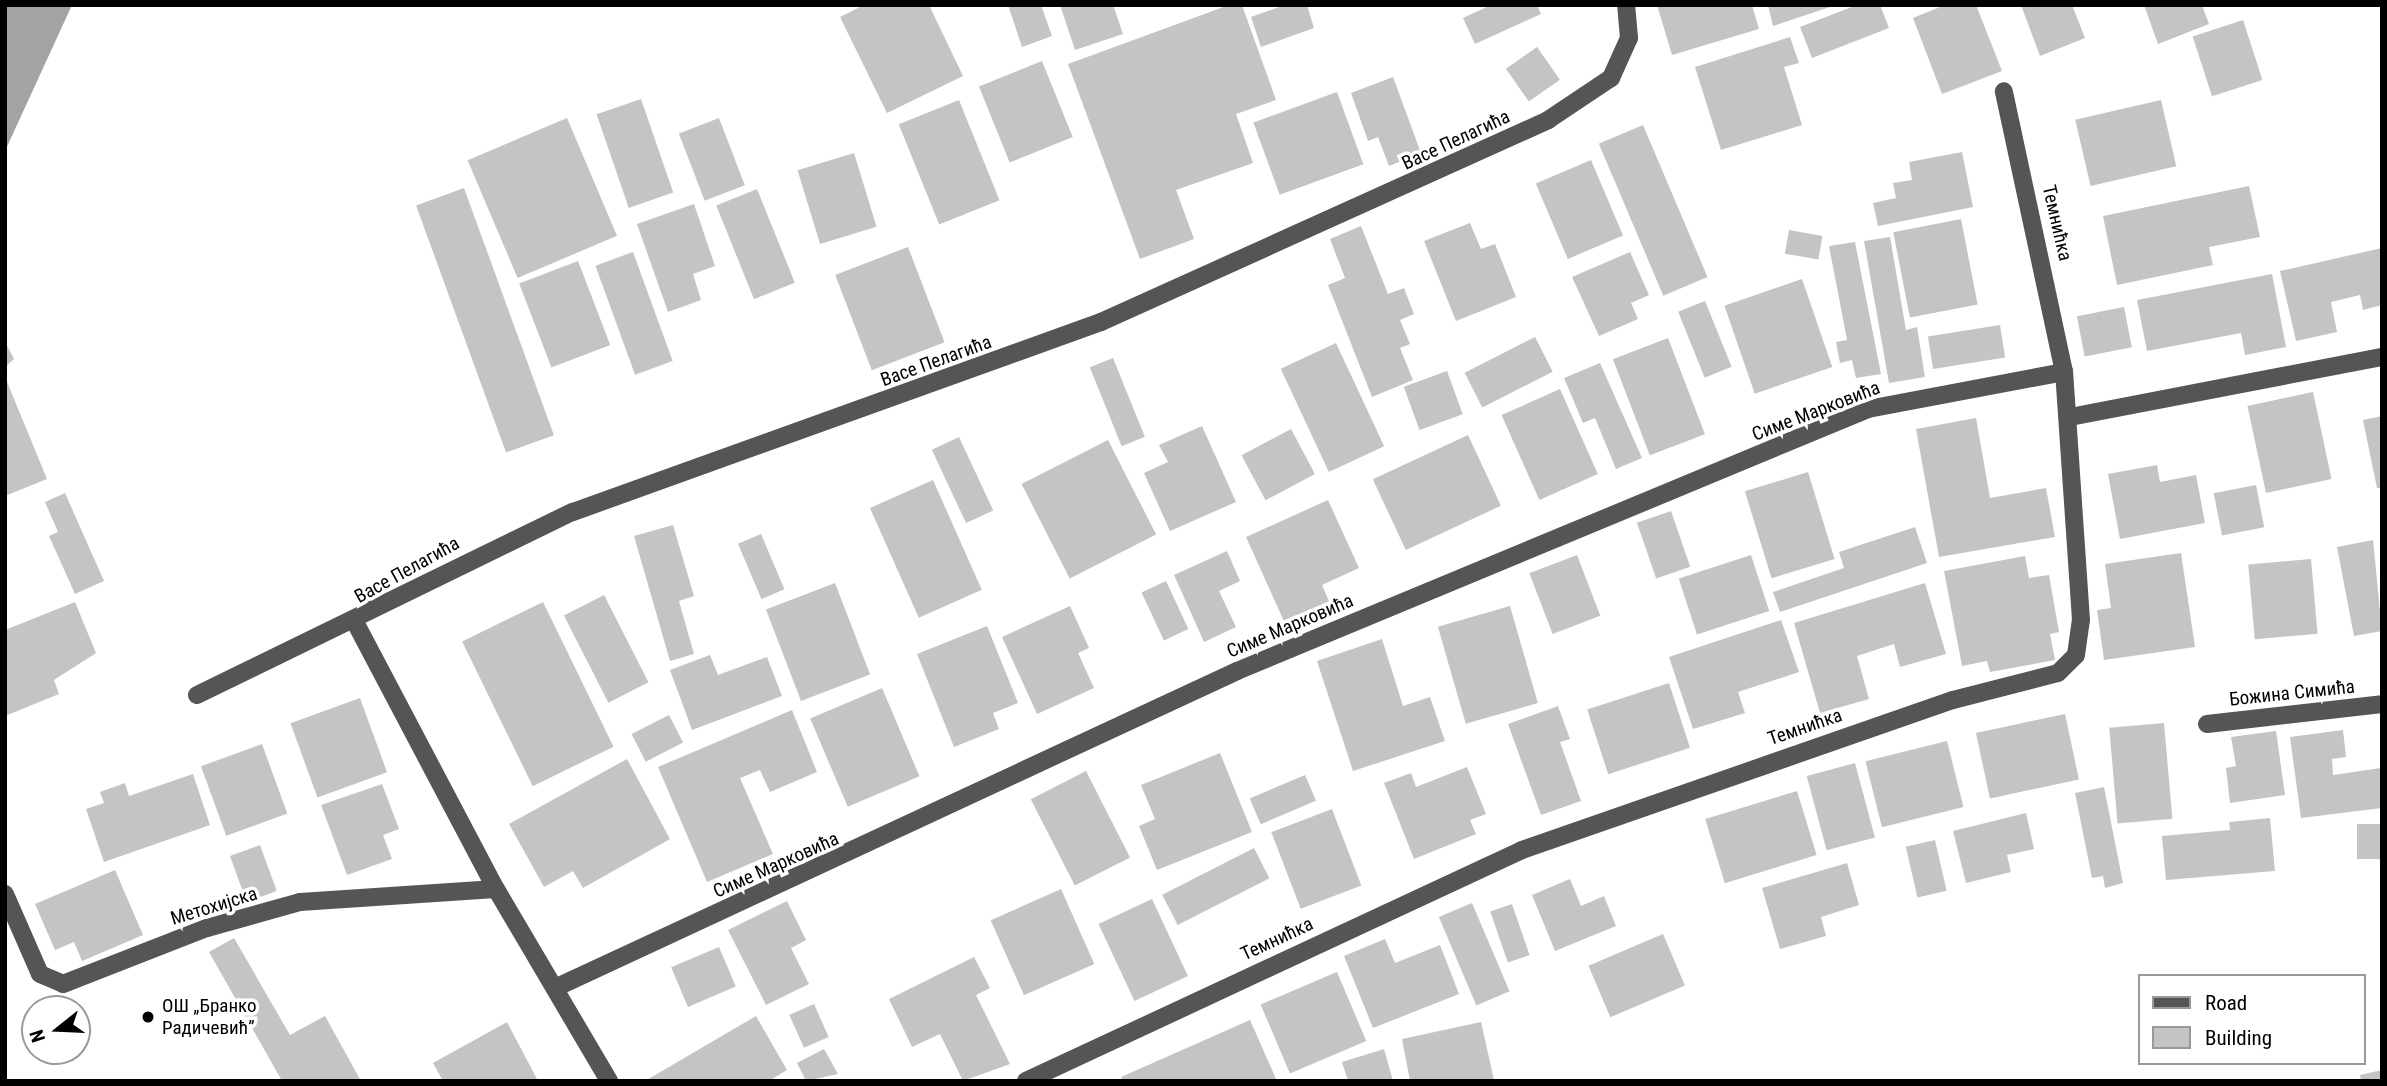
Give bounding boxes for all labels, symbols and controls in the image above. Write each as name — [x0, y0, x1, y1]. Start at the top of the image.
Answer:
street label: Васе Пелагића — [1398, 105, 1514, 175]
street label: Темнићка — [2037, 183, 2077, 263]
street label: Васе Пелагића — [877, 330, 995, 392]
street label: Симе Марковића — [1749, 376, 1883, 446]
street label: Васе Пелагића — [351, 532, 463, 608]
street label: Симе Марковића — [1223, 589, 1357, 663]
street label: Божина Симића — [2228, 675, 2356, 711]
street label: Темнићка — [1765, 704, 1845, 750]
street label: Симе Марковића — [710, 827, 842, 903]
street label: Метохијска — [168, 882, 260, 930]
street label: Темнићка — [1237, 912, 1317, 966]
legend — [2138, 974, 2366, 1065]
text: Road — [2205, 991, 2247, 1015]
north arrow — [21, 995, 91, 1065]
place label: ОШ „Бранко Радичевић” — [162, 995, 257, 1039]
marker: ОШ „Бранко Радичевић” — [140, 1009, 156, 1025]
text: Building — [2205, 1026, 2272, 1050]
text: N — [25, 1027, 50, 1045]

